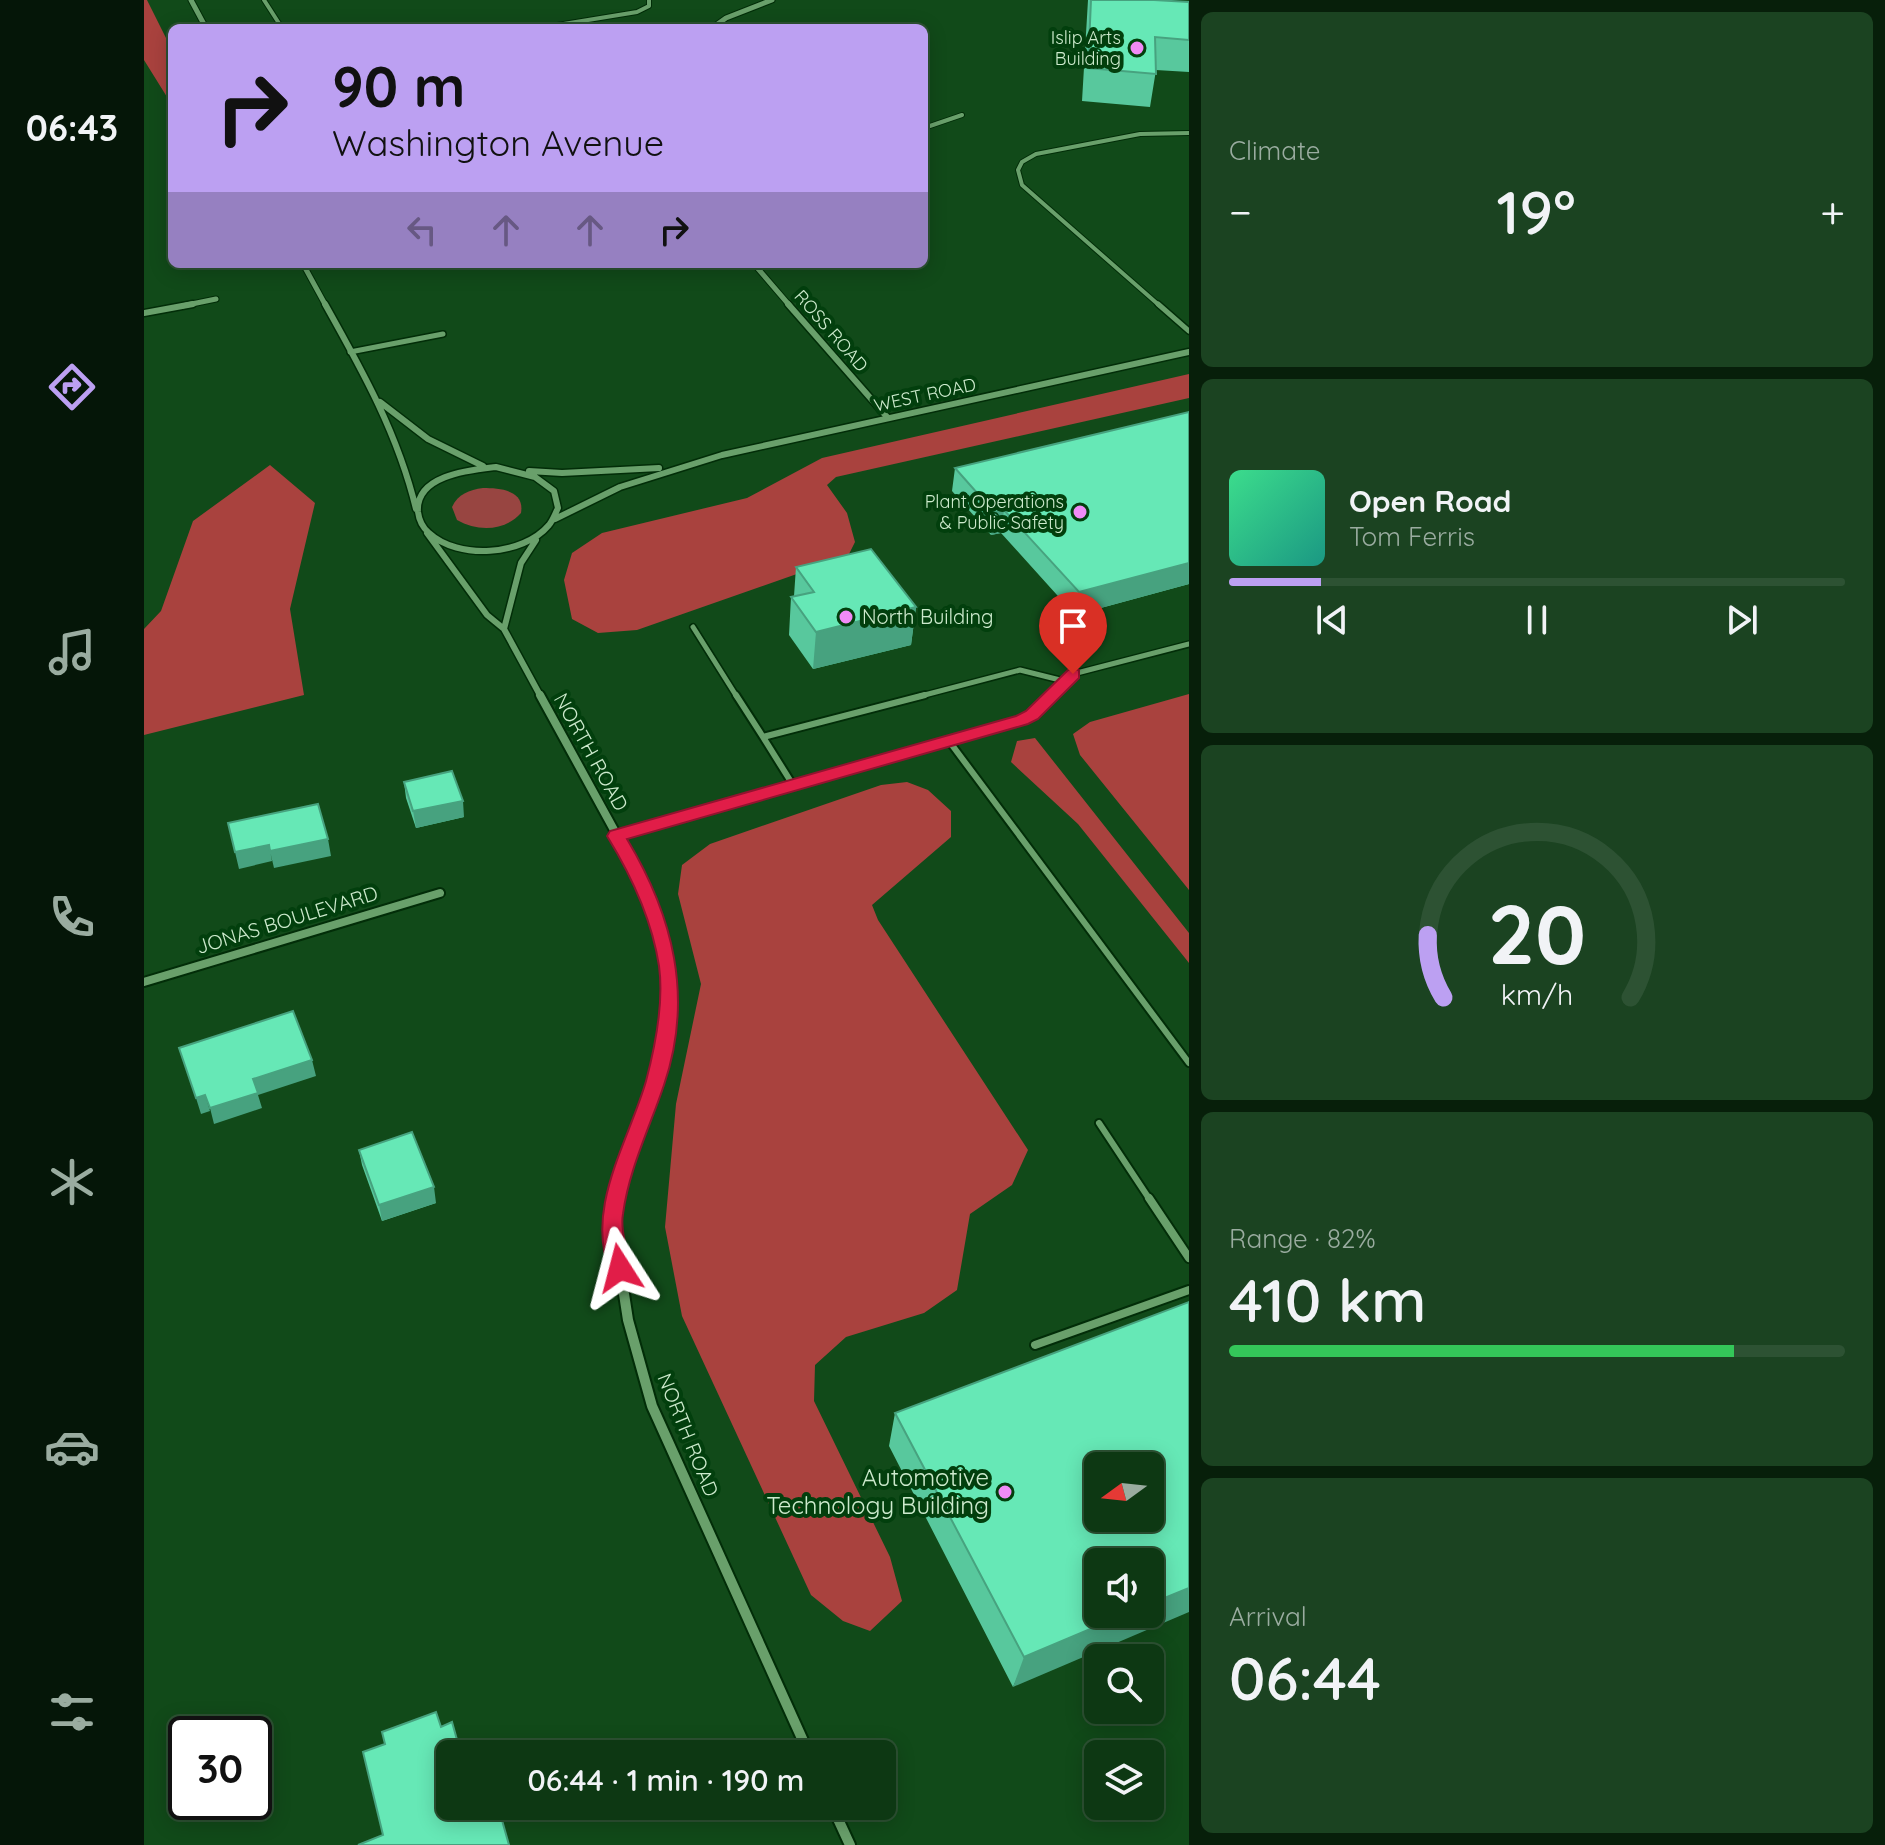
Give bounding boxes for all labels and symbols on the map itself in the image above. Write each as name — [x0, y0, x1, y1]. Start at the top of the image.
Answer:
place label: Islip Arts Building — [1051, 26, 1121, 70]
marker: Islip Arts Building — [1128, 39, 1146, 57]
street label: ROSS ROAD — [790, 285, 873, 376]
street label: WEST ROAD — [872, 372, 978, 417]
place label: Plant Operations & Public Safety — [925, 490, 1064, 534]
marker: Plant Operations & Public Safety — [1071, 503, 1089, 521]
pin — [1039, 592, 1107, 674]
place label: North Building — [862, 604, 993, 629]
marker: North Building — [837, 608, 855, 626]
street label: NORTH ROAD — [549, 689, 634, 815]
street label: JONAS BOULEVARD — [193, 880, 381, 959]
position arrow — [578, 1226, 662, 1310]
street label: NORTH ROAD — [652, 1370, 725, 1500]
north arrow — [1084, 1452, 1164, 1532]
place label: Automotive Technology Building — [766, 1462, 989, 1520]
marker: Automotive Technology Building — [996, 1483, 1014, 1501]
speed limit sign: 30 — [168, 1716, 272, 1820]

